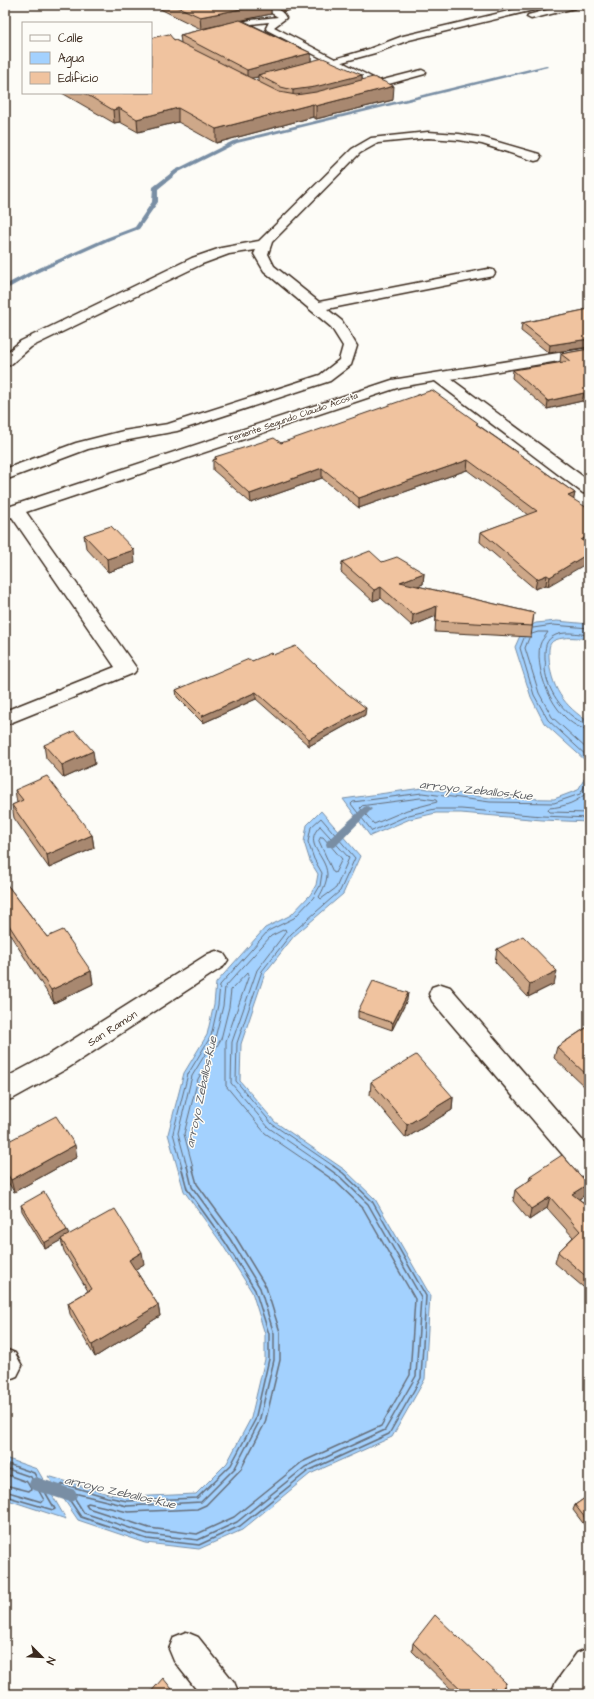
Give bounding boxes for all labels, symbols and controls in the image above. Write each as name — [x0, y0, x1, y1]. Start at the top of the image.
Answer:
legend — [22, 22, 152, 94]
text: Calle — [58, 30, 83, 47]
text: Agua — [58, 50, 84, 68]
text: Edificio — [58, 70, 98, 87]
street label: Teniente Segundo Claudio Acosta — [227, 389, 360, 446]
water label: arroyo Zeballos-Kue — [419, 776, 534, 805]
street label: San Ramón — [85, 1007, 140, 1050]
water label: arroyo Zeballos-Kue — [181, 1035, 222, 1149]
water label: arroyo Zeballos-Kue — [63, 1471, 177, 1514]
north arrow — [22, 1637, 62, 1677]
text: N — [42, 1655, 59, 1667]

